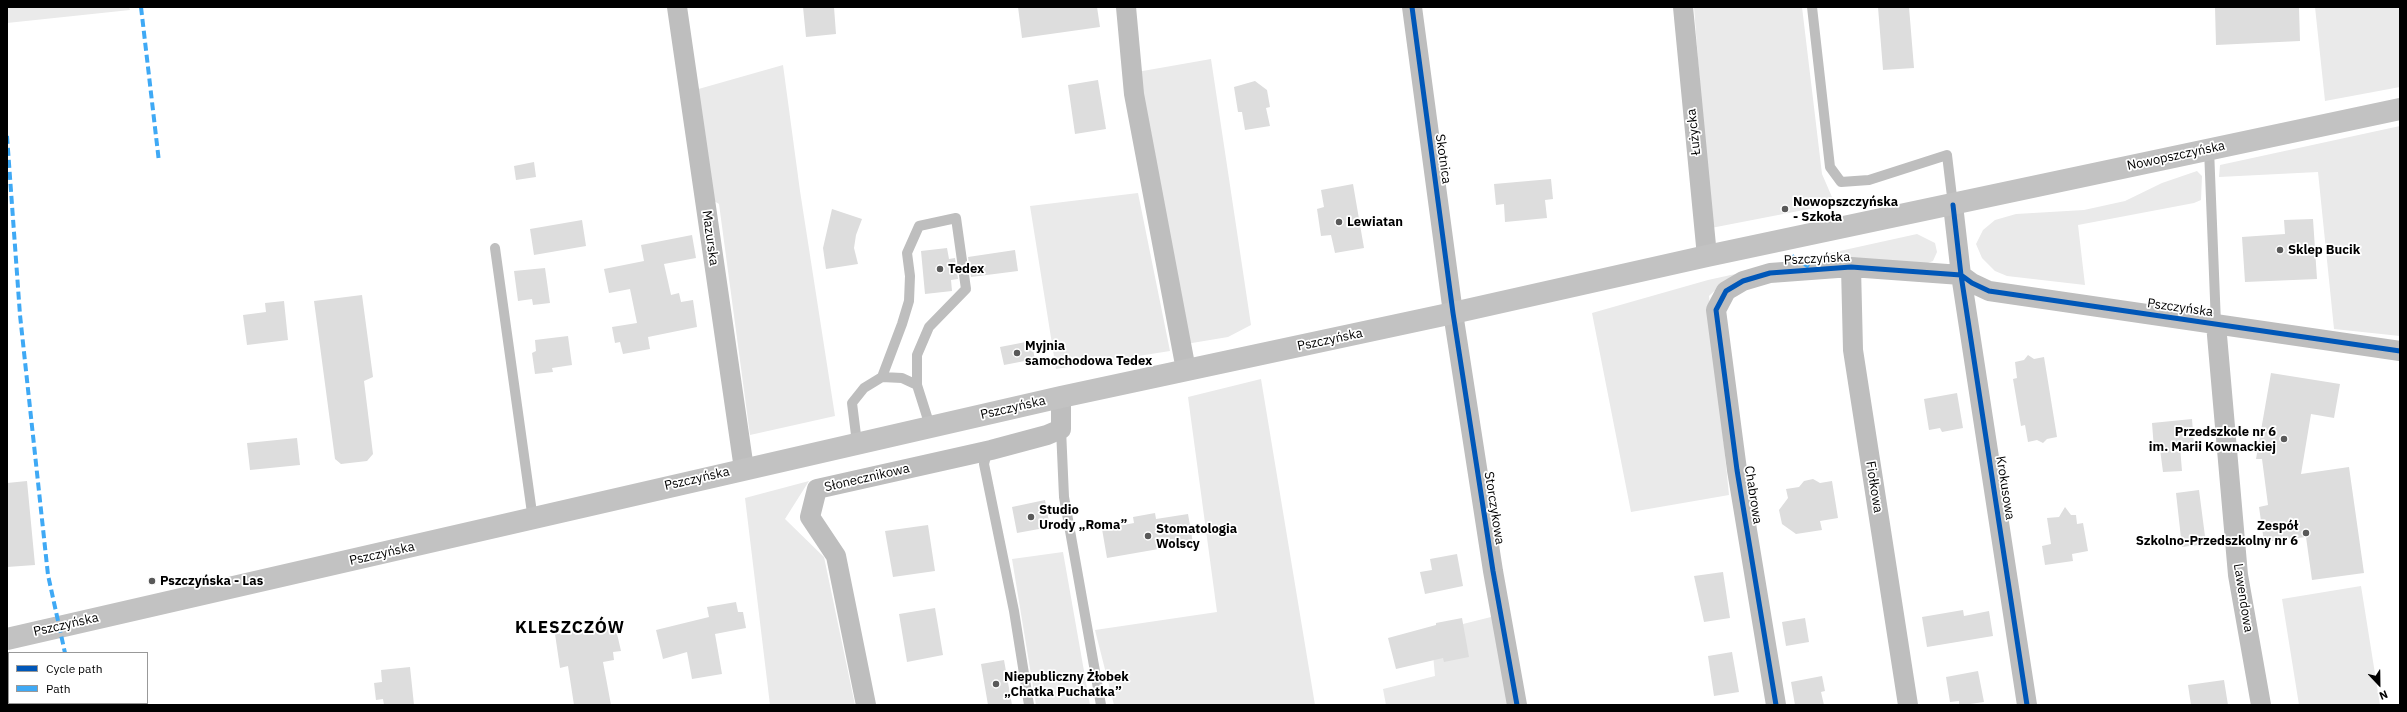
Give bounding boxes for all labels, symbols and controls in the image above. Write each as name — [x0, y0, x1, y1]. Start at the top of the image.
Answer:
street label: Łużycka — [1684, 108, 1704, 156]
street label: Skotnica — [1432, 133, 1454, 185]
street label: Nowopszczyńska — [2126, 138, 2226, 174]
place label: Nowopszczyńska - Szkoła — [1793, 194, 1898, 225]
marker: Nowopszczyńska - Szkoła — [1780, 204, 1790, 214]
street label: Mazurska — [698, 209, 722, 267]
place label: Lewiatan — [1347, 214, 1403, 230]
marker: Lewiatan — [1334, 217, 1344, 227]
place label: Sklep Bucik — [2288, 242, 2360, 258]
marker: Sklep Bucik — [2275, 245, 2285, 255]
street label: Pszczyńska — [1783, 249, 1851, 269]
place label: Tedex — [948, 261, 984, 277]
marker: Tedex — [935, 264, 945, 274]
street label: Pszczyńska — [2146, 296, 2214, 320]
street label: Pszczyńska — [1296, 325, 1364, 355]
place label: Myjnia samochodowa Tedex — [1025, 338, 1152, 369]
marker: Myjnia samochodowa Tedex — [1012, 348, 1022, 358]
street label: Pszczyńska — [979, 393, 1047, 423]
place label: Przedszkole nr 6 im. Marii Kownackiej — [2149, 424, 2276, 455]
marker: Przedszkole nr 6 im. Marii Kownackiej — [2279, 434, 2289, 444]
street label: Krokusowa — [1992, 455, 2018, 521]
street label: Fiołkowa — [1862, 460, 1886, 514]
street label: Słonecznikowa — [823, 461, 911, 495]
street label: Pszczyńska — [663, 464, 731, 494]
street label: Chabrowa — [1741, 465, 1765, 525]
street label: Storczykowa — [1481, 470, 1507, 546]
place label: Studio Urody „Roma” — [1039, 502, 1127, 533]
marker: Studio Urody „Roma” — [1026, 512, 1036, 522]
place label: Zespół Szkolno-Przedszkolny nr 6 — [2136, 518, 2298, 549]
place label: Stomatologia Wolscy — [1156, 521, 1237, 552]
marker: Zespół Szkolno-Przedszkolny nr 6 — [2301, 528, 2311, 538]
marker: Stomatologia Wolscy — [1143, 531, 1153, 541]
street label: Pszczyńska — [348, 539, 416, 569]
street label: Lawendowa — [2230, 563, 2256, 633]
place label: Pszczyńska - Las — [160, 573, 263, 589]
marker: Pszczyńska - Las — [147, 576, 157, 586]
street label: Pszczyńska — [32, 610, 100, 640]
district label: KLESZCZÓW — [515, 618, 625, 638]
legend — [8, 652, 148, 704]
text: Cycle path — [46, 661, 103, 676]
north arrow — [2359, 664, 2399, 704]
place label: Niepubliczny Żłobek „Chatka Puchatka” — [1004, 669, 1129, 700]
marker: Niepubliczny Żłobek „Chatka Puchatka” — [991, 679, 1001, 689]
text: Path — [46, 681, 71, 696]
text: N — [2377, 687, 2390, 703]

